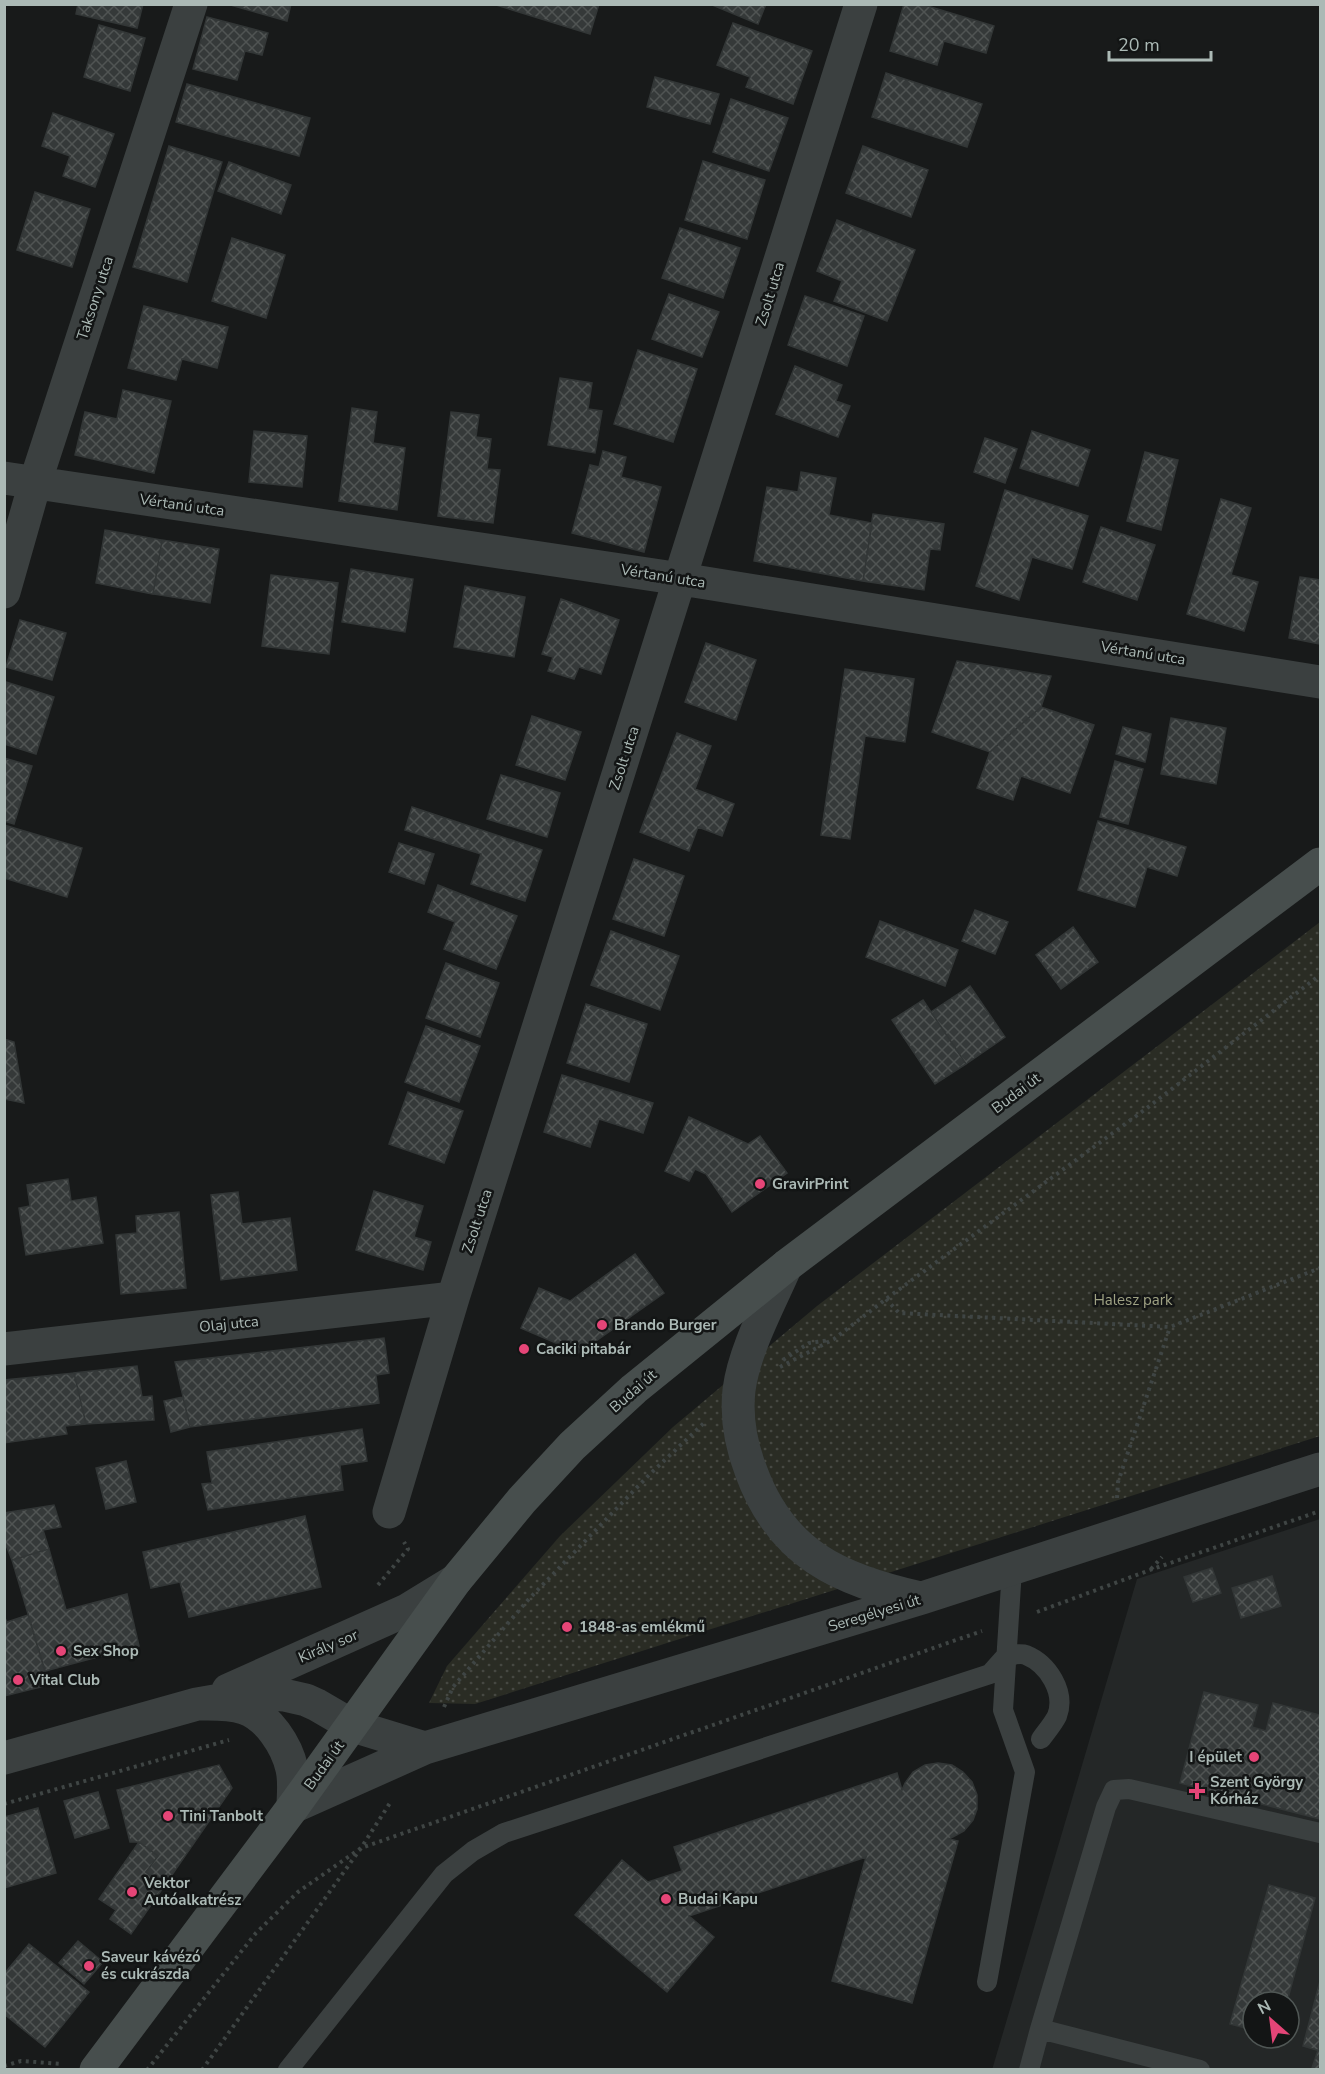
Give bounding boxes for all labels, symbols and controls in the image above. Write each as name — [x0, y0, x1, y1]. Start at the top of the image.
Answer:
scale bar — [1109, 24, 1211, 62]
text: 20 m — [1118, 33, 1160, 57]
street label: Taksony utca — [72, 253, 118, 343]
street label: Zsolt utca — [751, 259, 789, 329]
street label: Vértanú utca — [137, 489, 226, 521]
street label: Vértanú utca — [618, 559, 707, 593]
street label: Vértanú utca — [1098, 636, 1187, 670]
street label: Zsolt utca — [604, 723, 644, 793]
street label: Budai út — [988, 1068, 1045, 1118]
place label: GravirPrint — [772, 1174, 849, 1194]
marker: GravirPrint — [753, 1177, 767, 1191]
street label: Zsolt utca — [457, 1186, 497, 1256]
park label: Halesz park — [1093, 1290, 1173, 1310]
street label: Olaj utca — [198, 1311, 260, 1337]
place label: Brando Burger — [614, 1315, 717, 1335]
marker: Brando Burger — [595, 1318, 609, 1332]
place label: Caciki pitabár — [536, 1339, 631, 1359]
marker: Caciki pitabár — [517, 1342, 531, 1356]
street label: Budai út — [605, 1365, 661, 1417]
street label: Seregélyesi út — [826, 1589, 923, 1636]
place label: 1848-as emlékmű — [579, 1617, 705, 1637]
marker: 1848-as emlékmű — [560, 1620, 574, 1634]
street label: Király sor — [295, 1624, 361, 1667]
place label: Sex Shop — [73, 1641, 139, 1661]
marker: Sex Shop — [54, 1644, 68, 1658]
place label: Vital Club — [29, 1670, 100, 1690]
marker: Vital Club — [11, 1673, 25, 1687]
street label: Budai út — [299, 1736, 349, 1794]
place label: I épület — [1189, 1747, 1242, 1767]
marker: I épület — [1247, 1750, 1261, 1764]
place label: Szent György Kórház — [1210, 1772, 1303, 1809]
marker: Szent György Kórház — [1188, 1782, 1206, 1800]
place label: Tini Tanbolt — [180, 1806, 263, 1826]
marker: Tini Tanbolt — [161, 1809, 175, 1823]
place label: Vektor Autóalkatrész — [143, 1873, 241, 1910]
marker: Vektor Autóalkatrész — [125, 1885, 139, 1899]
place label: Budai Kapu — [678, 1889, 758, 1909]
marker: Budai Kapu — [659, 1892, 673, 1906]
place label: Saveur kávézó és cukrászda — [101, 1947, 201, 1984]
marker: Saveur kávézó és cukrászda — [82, 1959, 96, 1973]
north arrow — [1241, 1990, 1301, 2050]
text: N — [1254, 1995, 1275, 2020]

